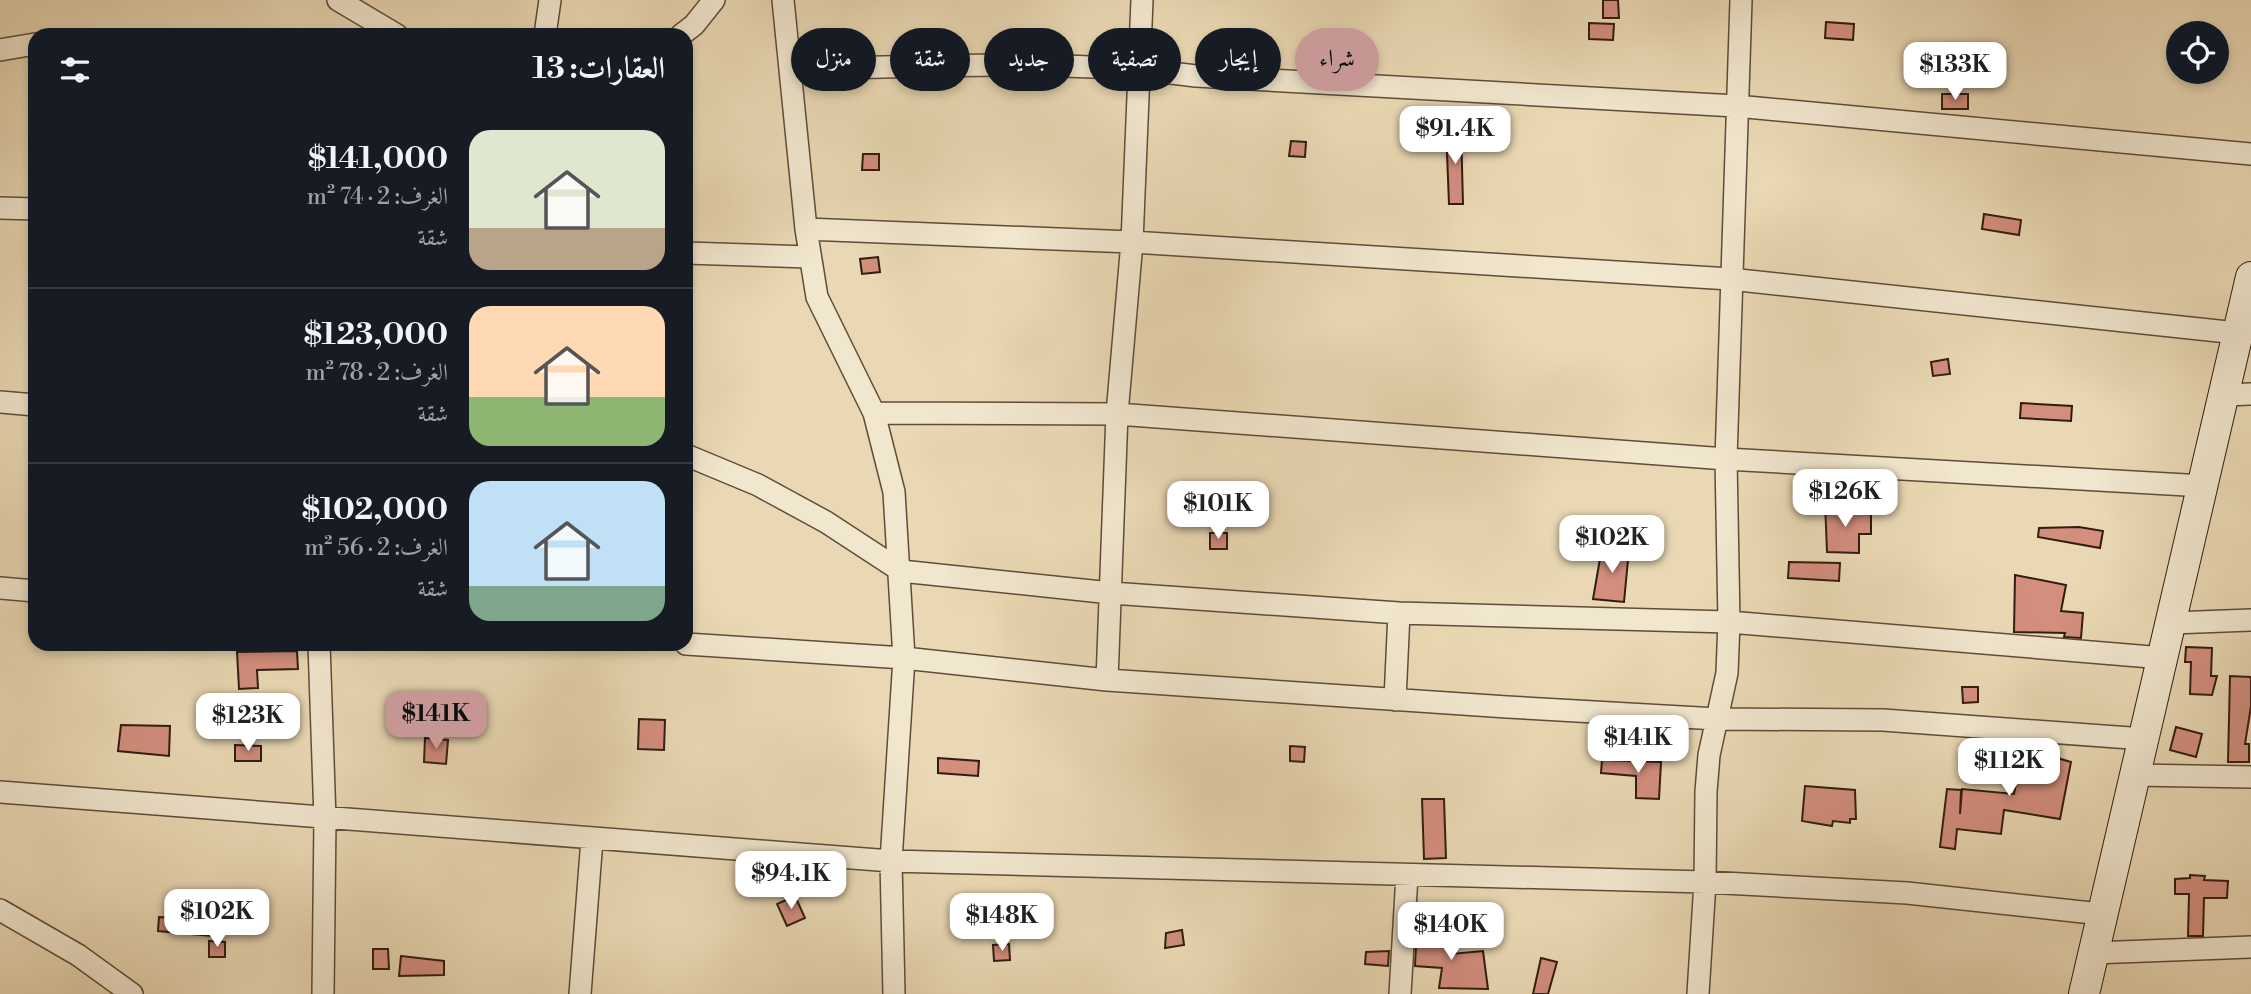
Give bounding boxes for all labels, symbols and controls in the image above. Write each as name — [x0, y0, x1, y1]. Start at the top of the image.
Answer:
map controls — [2166, 21, 2229, 84]
button: locate — [2166, 21, 2229, 84]
chip: منزل — [791, 28, 876, 91]
chip: شقة — [890, 28, 970, 91]
chip: جديد — [984, 28, 1074, 91]
chip: تصفية — [1088, 28, 1181, 91]
chip: إيجار — [1195, 28, 1281, 91]
chip: شراء — [1295, 28, 1379, 91]
pin: $133K — [1906, 42, 2004, 102]
text: العقارات: 13 — [532, 50, 665, 88]
icon: filters — [56, 51, 94, 89]
text: $133K — [1919, 51, 1991, 79]
pin: $91.4K — [1398, 106, 1512, 166]
text: $91.4K — [1416, 115, 1494, 143]
text: $141,000 — [308, 140, 448, 178]
icon: home — [525, 158, 609, 242]
text: الغرف: 2 · 74 m² — [307, 183, 448, 211]
text: شقة — [418, 224, 448, 252]
text: $123,000 — [304, 316, 448, 354]
icon: home — [525, 334, 609, 418]
text: الغرف: 2 · 78 m² — [306, 359, 448, 387]
text: شقة — [418, 400, 448, 428]
pin: $126K — [1796, 470, 1894, 529]
text: $126K — [1809, 478, 1881, 506]
pin: $101K — [1169, 482, 1267, 541]
text: $101K — [1183, 490, 1253, 518]
text: $102,000 — [302, 491, 448, 529]
icon: home — [525, 509, 609, 593]
pin: $102K — [1563, 516, 1661, 575]
text: $102K — [1575, 524, 1649, 552]
text: الغرف: 2 · 56 m² — [304, 534, 448, 562]
text: شقة — [418, 575, 448, 603]
pin: $141K — [387, 692, 485, 751]
pin: $123K — [199, 694, 297, 753]
text: $141K — [402, 700, 470, 728]
text: $123K — [212, 702, 284, 730]
pin: $141K — [1589, 716, 1687, 775]
text: $141K — [1604, 724, 1672, 752]
pin: $112K — [1960, 738, 2058, 798]
text: $112K — [1974, 747, 2044, 775]
pin: $94.1K — [734, 852, 848, 911]
text: $94.1K — [751, 860, 831, 888]
pin: $102K — [168, 890, 266, 949]
pin: $148K — [953, 894, 1051, 953]
text: $102K — [180, 898, 254, 926]
text: $148K — [966, 902, 1038, 930]
pin: $140K — [1402, 902, 1500, 962]
text: $140K — [1414, 911, 1488, 939]

